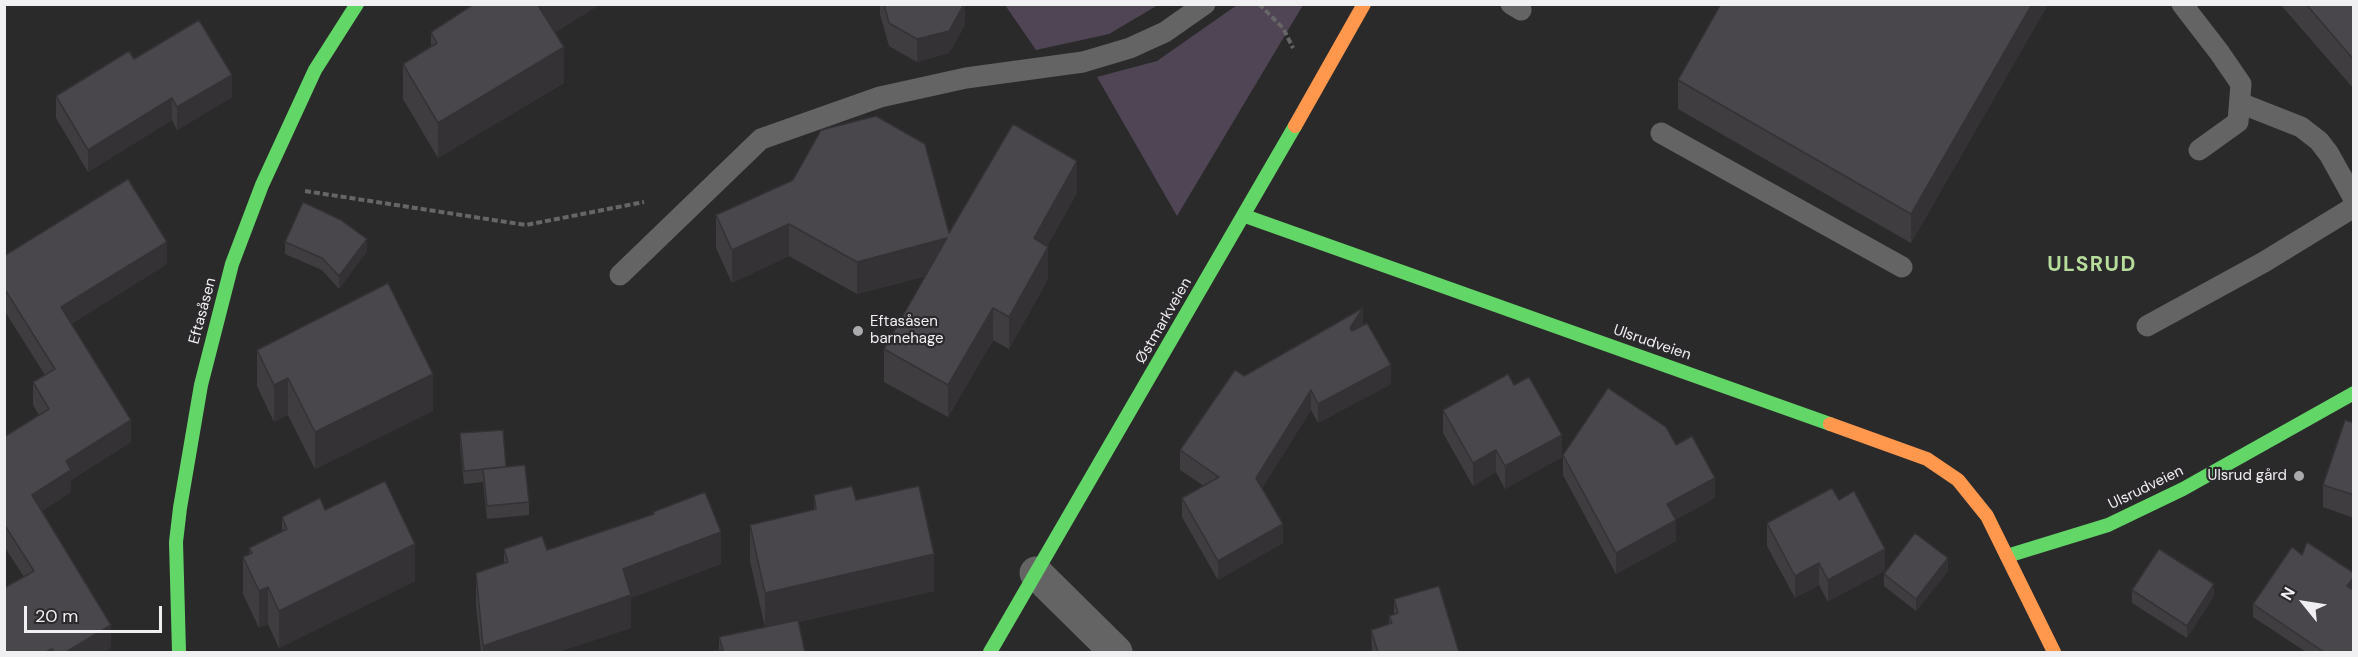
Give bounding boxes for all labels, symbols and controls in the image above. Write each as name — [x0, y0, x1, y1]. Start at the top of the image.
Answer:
district label: ULSRUD — [2047, 252, 2137, 278]
street label: Østmarkveien — [1132, 275, 1196, 367]
street label: Eftasåsen — [186, 276, 220, 346]
place label: Eftasåsen barnehage — [870, 313, 944, 348]
street label: Ulsrudveien — [1611, 321, 1693, 365]
marker: Eftasåsen barnehage — [851, 324, 865, 338]
street label: Ulsrudveien — [2106, 462, 2186, 514]
place label: Ulsrud gård — [2208, 467, 2287, 485]
marker: Ulsrud gård — [2292, 469, 2306, 483]
north arrow — [2274, 573, 2334, 633]
text: N — [2276, 583, 2300, 604]
scale bar — [27, 594, 165, 632]
text: 20 m — [35, 604, 78, 628]

